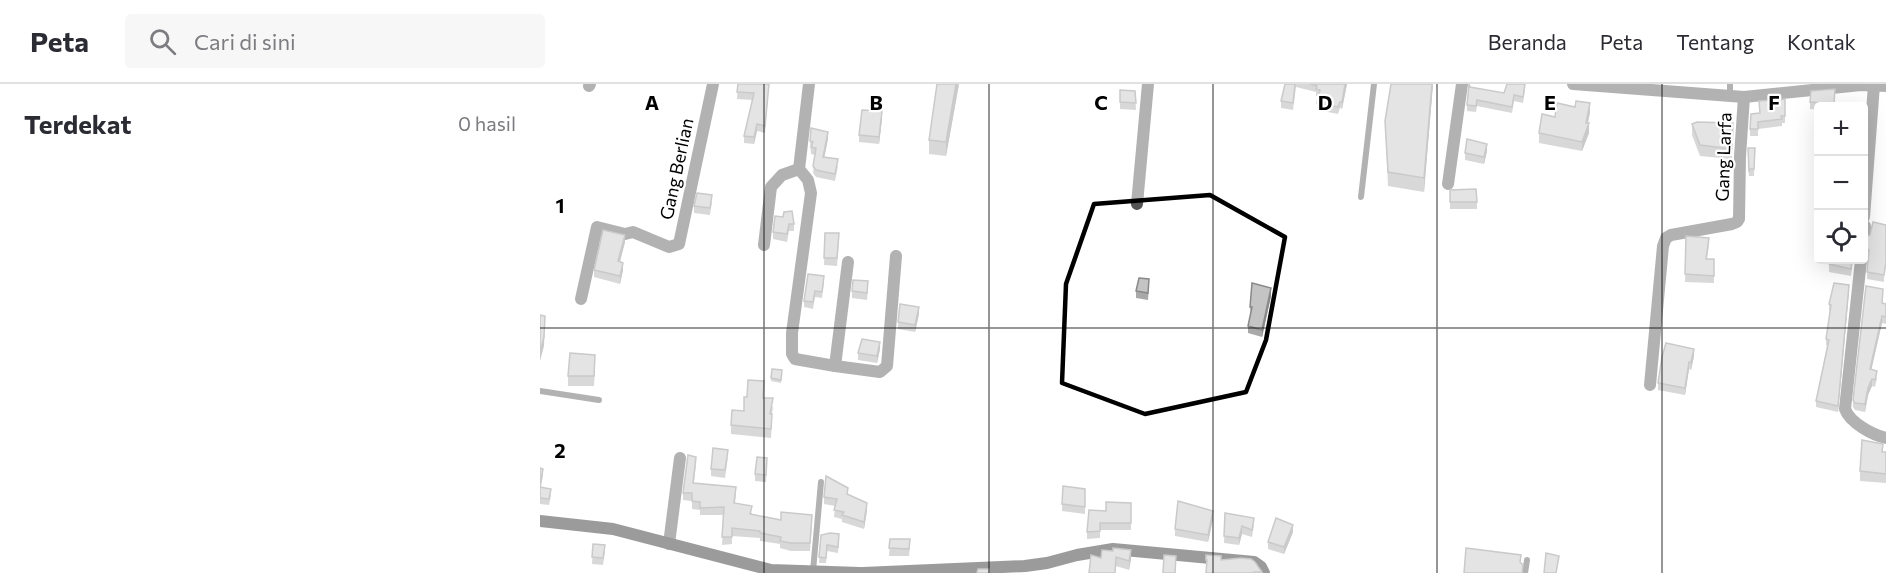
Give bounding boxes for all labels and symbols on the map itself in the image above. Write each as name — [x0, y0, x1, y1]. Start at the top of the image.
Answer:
text: A — [645, 90, 659, 114]
text: B — [869, 90, 883, 114]
text: C — [1094, 90, 1108, 114]
text: D — [1318, 90, 1332, 114]
text: E — [1544, 90, 1556, 114]
text: F — [1768, 90, 1780, 114]
street label: Gang Larfa — [1710, 112, 1736, 202]
street label: Gang Berlian — [655, 116, 698, 222]
text: 1 — [555, 193, 565, 217]
text: 2 — [554, 438, 566, 462]

